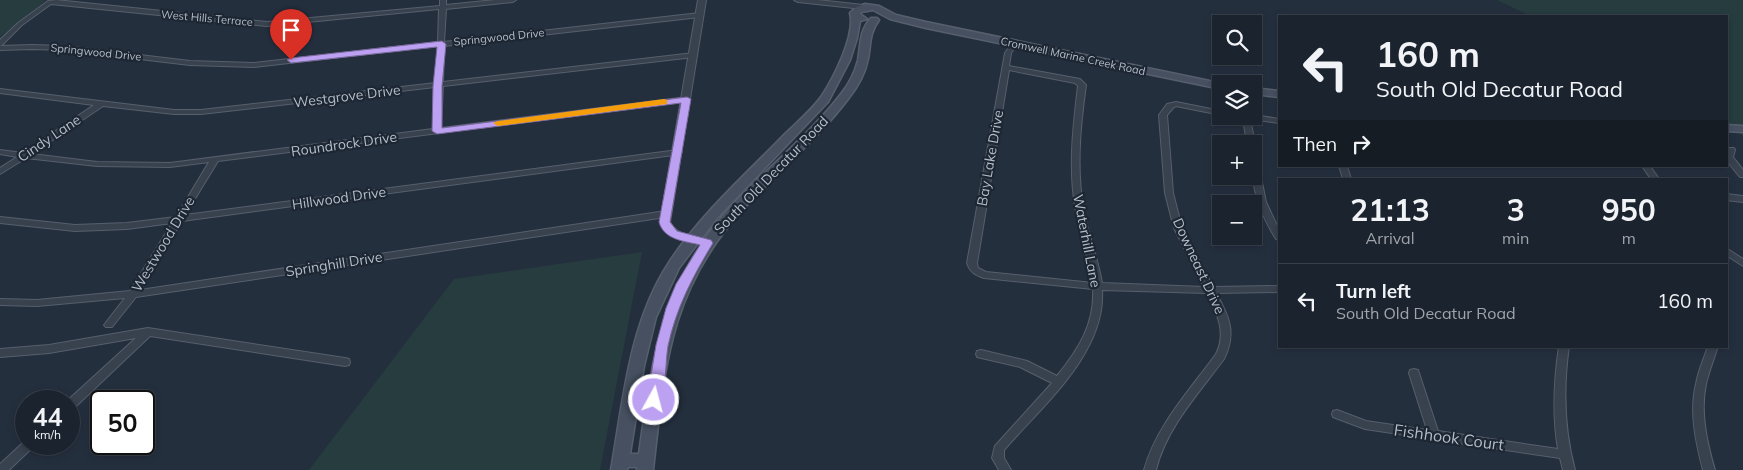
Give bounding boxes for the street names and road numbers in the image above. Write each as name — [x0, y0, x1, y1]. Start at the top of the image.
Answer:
street label: West Hills Terrace — [161, 7, 253, 29]
street label: Springwood Drive — [453, 25, 545, 49]
street label: Cromwell Marine Creek Road — [999, 34, 1147, 78]
street label: Springwood Drive — [50, 40, 142, 64]
street label: Westgrove Drive — [292, 80, 402, 112]
street label: Bay Lake Drive — [973, 109, 1007, 207]
street label: Cindy Lane — [14, 110, 84, 166]
street label: South Old Decatur Road — [710, 112, 832, 238]
street label: Roundrock Drive — [290, 128, 398, 160]
street label: Hillwood Drive — [291, 183, 387, 213]
street label: Westwood Drive — [127, 193, 199, 295]
street label: Waterhill Lane — [1069, 193, 1105, 289]
street label: Downeast Drive — [1169, 215, 1229, 317]
street label: Springhill Drive — [284, 247, 384, 281]
street label: Fishhook Court — [1393, 419, 1506, 455]

